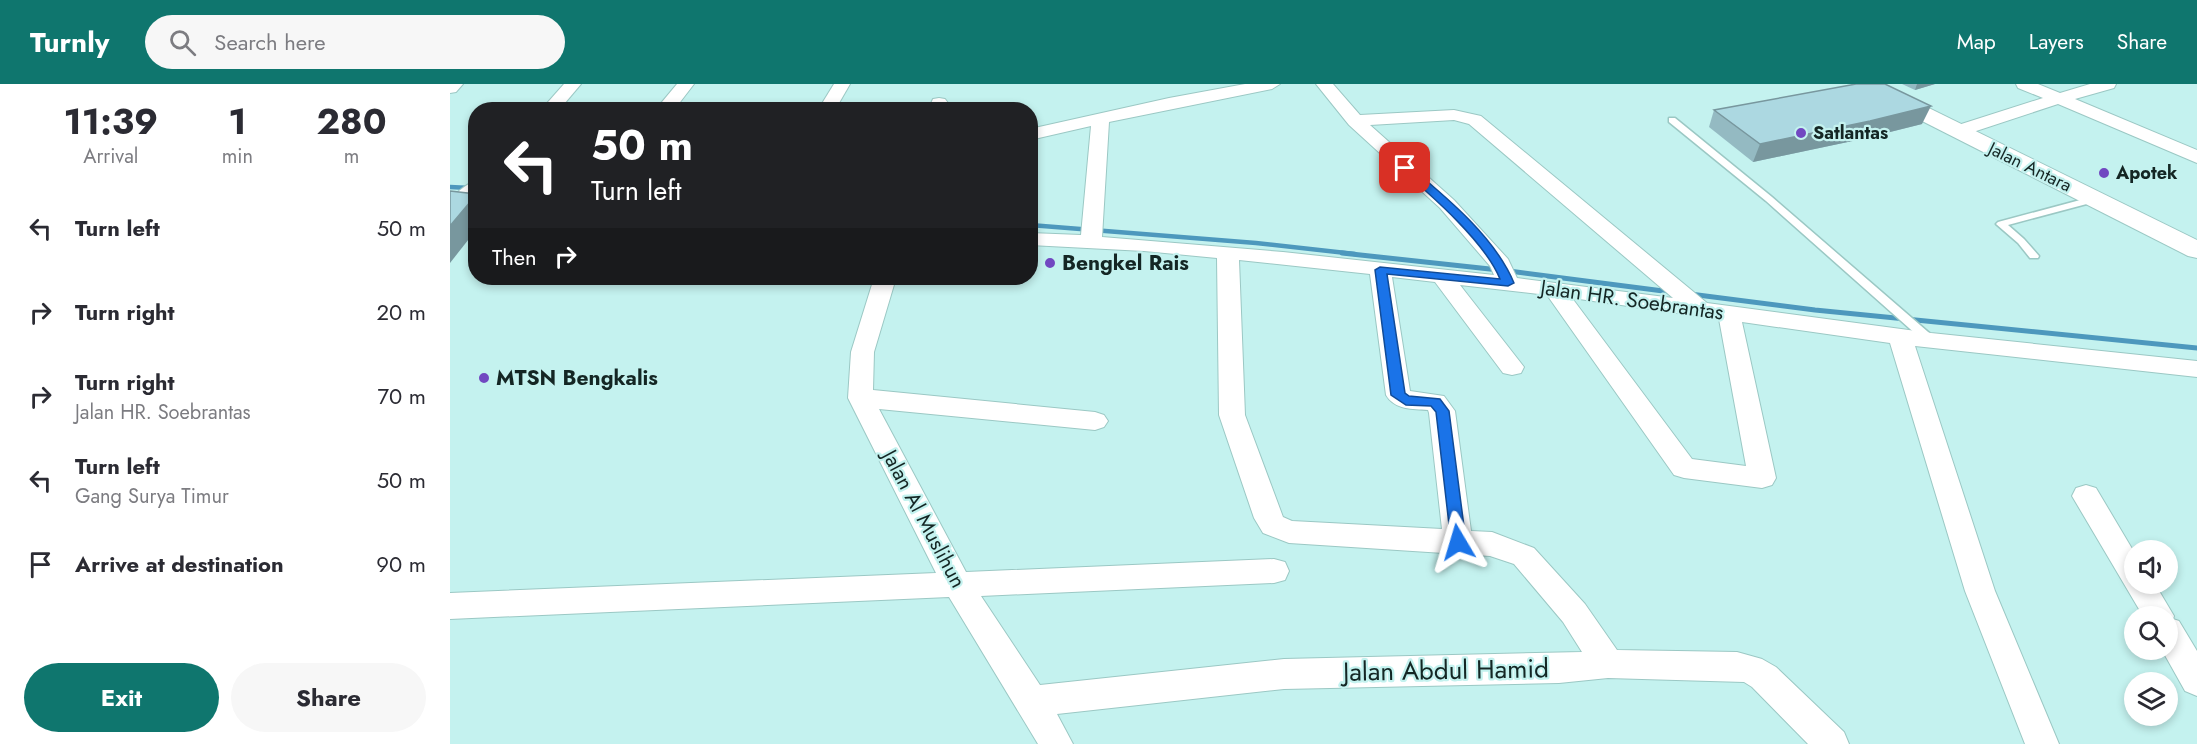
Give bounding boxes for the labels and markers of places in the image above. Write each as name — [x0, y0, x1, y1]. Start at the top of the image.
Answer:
place label: Satlantas — [1813, 120, 1888, 146]
marker: Satlantas — [1794, 126, 1808, 140]
pin — [1379, 142, 1430, 193]
place label: Apotek — [2115, 160, 2178, 186]
marker: Apotek — [2097, 166, 2111, 180]
place label: Bengkel Rais — [1062, 248, 1189, 278]
marker: Bengkel Rais — [1043, 256, 1057, 270]
place label: MTSN Bengkalis — [496, 363, 658, 393]
marker: MTSN Bengkalis — [477, 371, 491, 385]

